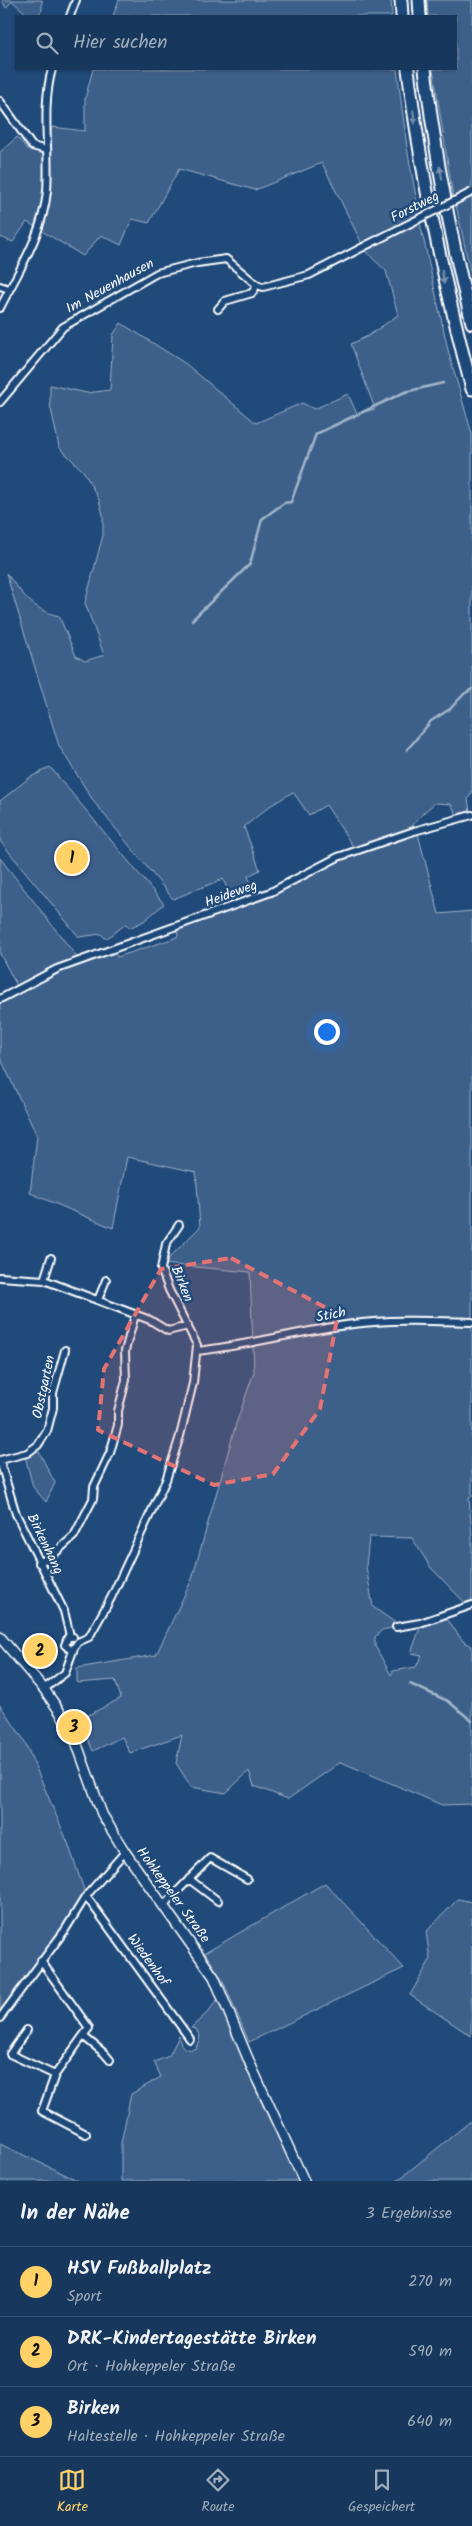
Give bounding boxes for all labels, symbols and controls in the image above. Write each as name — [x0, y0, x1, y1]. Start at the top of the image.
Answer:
search box — [15, 15, 457, 70]
text: Hier suchen — [73, 28, 167, 58]
icon: search — [33, 29, 61, 57]
one-way arrow — [410, 109, 418, 125]
one-way arrow — [436, 165, 444, 181]
street label: Forstweg — [387, 185, 443, 229]
street label: Im Neuenhausen — [62, 253, 158, 319]
one-way arrow — [439, 269, 447, 284]
pin: 1 — [56, 839, 88, 877]
street label: Heideweg — [202, 874, 260, 914]
your location — [314, 1019, 340, 1045]
street label: Birken — [165, 1263, 199, 1305]
street label: Stich — [314, 1301, 348, 1329]
street label: Obstgarten — [27, 1353, 61, 1421]
street label: Birkenhang — [21, 1510, 69, 1578]
pin: 2 — [24, 1632, 56, 1670]
pin: 3 — [58, 1708, 90, 1746]
street label: Hohkeppeler Straße — [131, 1842, 216, 1948]
street label: Wiedenhof — [121, 1929, 176, 1992]
text: In der Nähe — [20, 2197, 130, 2230]
text: 3 Ergebnisse — [365, 2201, 452, 2226]
text: HSV Fußballplatz — [67, 2254, 211, 2284]
text: 1 — [34, 2269, 38, 2294]
text: 270 m — [408, 2269, 452, 2294]
text: Sport — [67, 2284, 102, 2309]
text: DRK-Kindertagestätte Birken — [67, 2324, 316, 2354]
text: 2 — [31, 2339, 41, 2364]
text: 590 m — [408, 2339, 452, 2364]
text: Ort · Hohkeppeler Straße — [67, 2354, 236, 2379]
text: Birken — [67, 2394, 120, 2424]
text: 3 — [32, 2409, 40, 2434]
text: 640 m — [407, 2409, 452, 2434]
text: Haltestelle · Hohkeppeler Straße — [67, 2424, 285, 2449]
tab: Karte — [57, 2466, 88, 2518]
tab: Route — [201, 2466, 234, 2518]
tab: Gespeichert — [348, 2466, 415, 2518]

